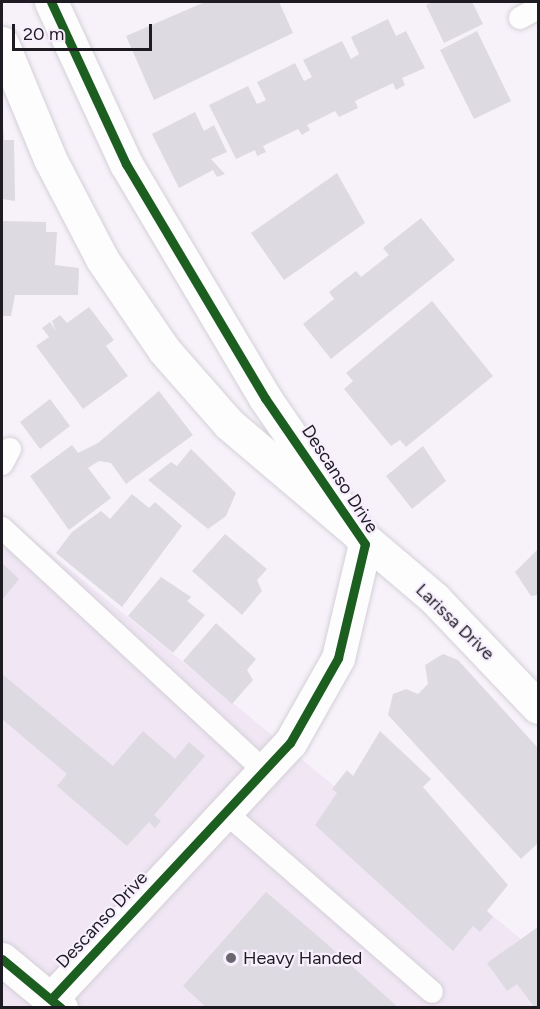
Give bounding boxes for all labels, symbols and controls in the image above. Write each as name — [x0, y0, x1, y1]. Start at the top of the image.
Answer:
scale bar — [15, 12, 154, 50]
text: 20 m — [23, 23, 64, 45]
street label: Descanso Drive — [297, 421, 383, 537]
street label: Larissa Drive — [411, 579, 499, 665]
street label: Descanso Drive — [52, 867, 152, 973]
place label: Heavy Handed — [243, 947, 362, 969]
marker: Heavy Handed — [224, 951, 238, 965]

